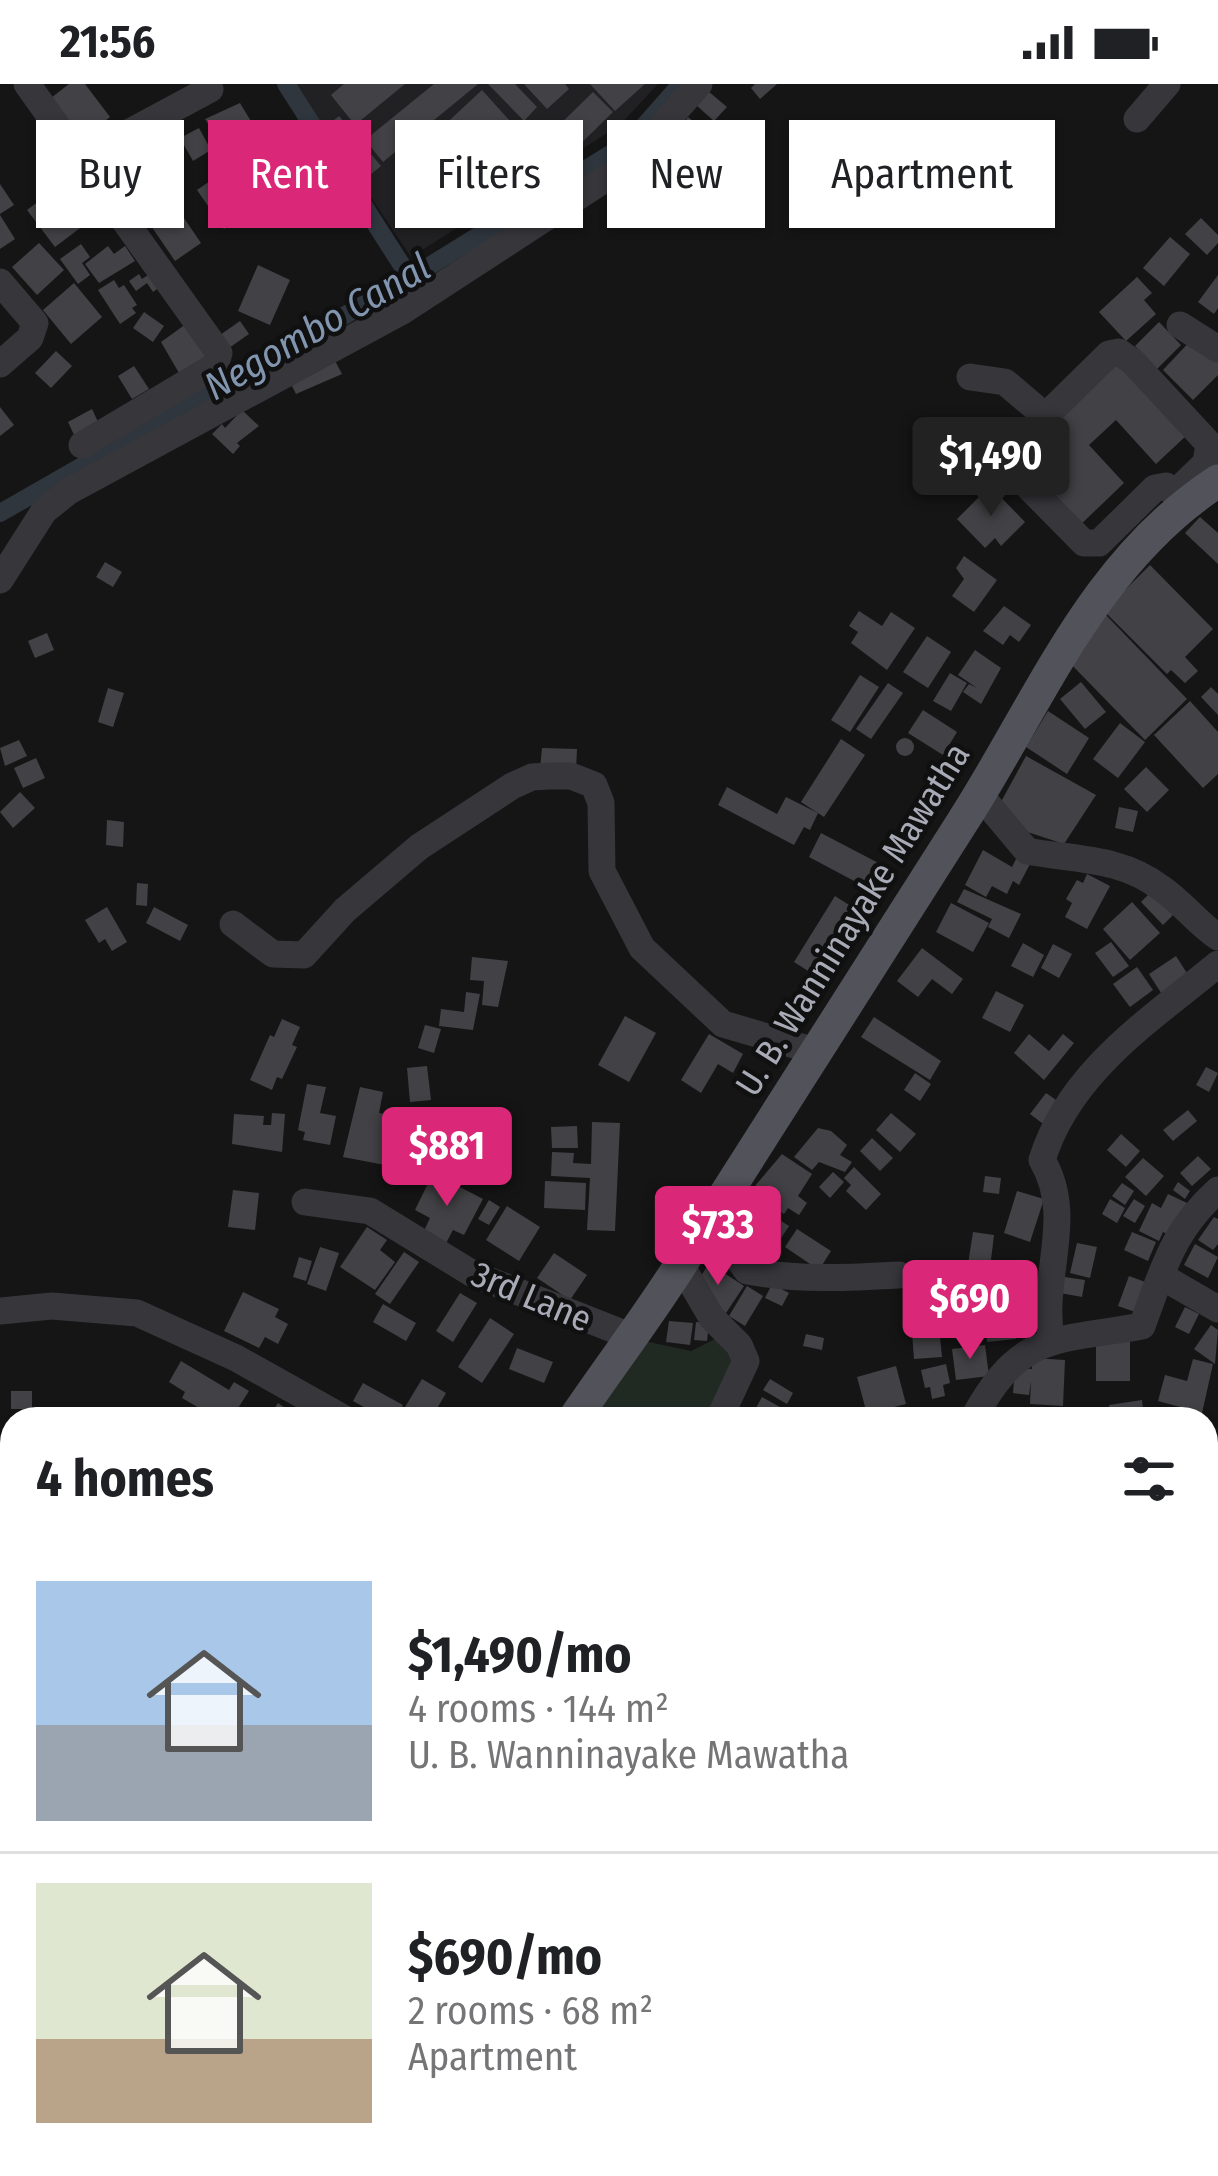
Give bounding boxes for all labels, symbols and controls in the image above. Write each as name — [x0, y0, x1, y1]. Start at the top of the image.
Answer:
text: 21:56 — [60, 15, 155, 69]
chip: Buy — [36, 120, 184, 228]
chip: Rent — [208, 120, 371, 228]
chip: Filters — [395, 120, 583, 228]
chip: New — [607, 120, 765, 228]
chip: Apartment — [789, 120, 1055, 228]
water label: Negombo Canal — [197, 244, 438, 410]
pin: $1,490 — [893, 417, 1089, 519]
text: $1,490 — [939, 433, 1043, 479]
street label: U. B. Wanninayake Mawatha — [726, 735, 979, 1104]
pin: $881 — [376, 1107, 518, 1209]
text: $881 — [409, 1123, 485, 1169]
pin: $733 — [647, 1186, 789, 1288]
text: $733 — [682, 1202, 754, 1248]
street label: 3rd Lane — [465, 1252, 598, 1342]
pin: $690 — [899, 1260, 1041, 1362]
text: $690 — [930, 1276, 1010, 1322]
icon: filters — [1116, 1446, 1182, 1512]
text: 4 homes — [36, 1448, 214, 1510]
text: $1,490/mo — [408, 1624, 632, 1686]
icon: home — [132, 1629, 276, 1773]
text: 4 rooms · 144 m² — [408, 1686, 669, 1732]
text: U. B. Wanninayake Mawatha — [408, 1732, 849, 1778]
text: $690/mo — [408, 1926, 602, 1988]
icon: home — [132, 1931, 276, 2075]
text: 2 rooms · 68 m² — [408, 1988, 653, 2034]
text: Apartment — [408, 2034, 577, 2080]

